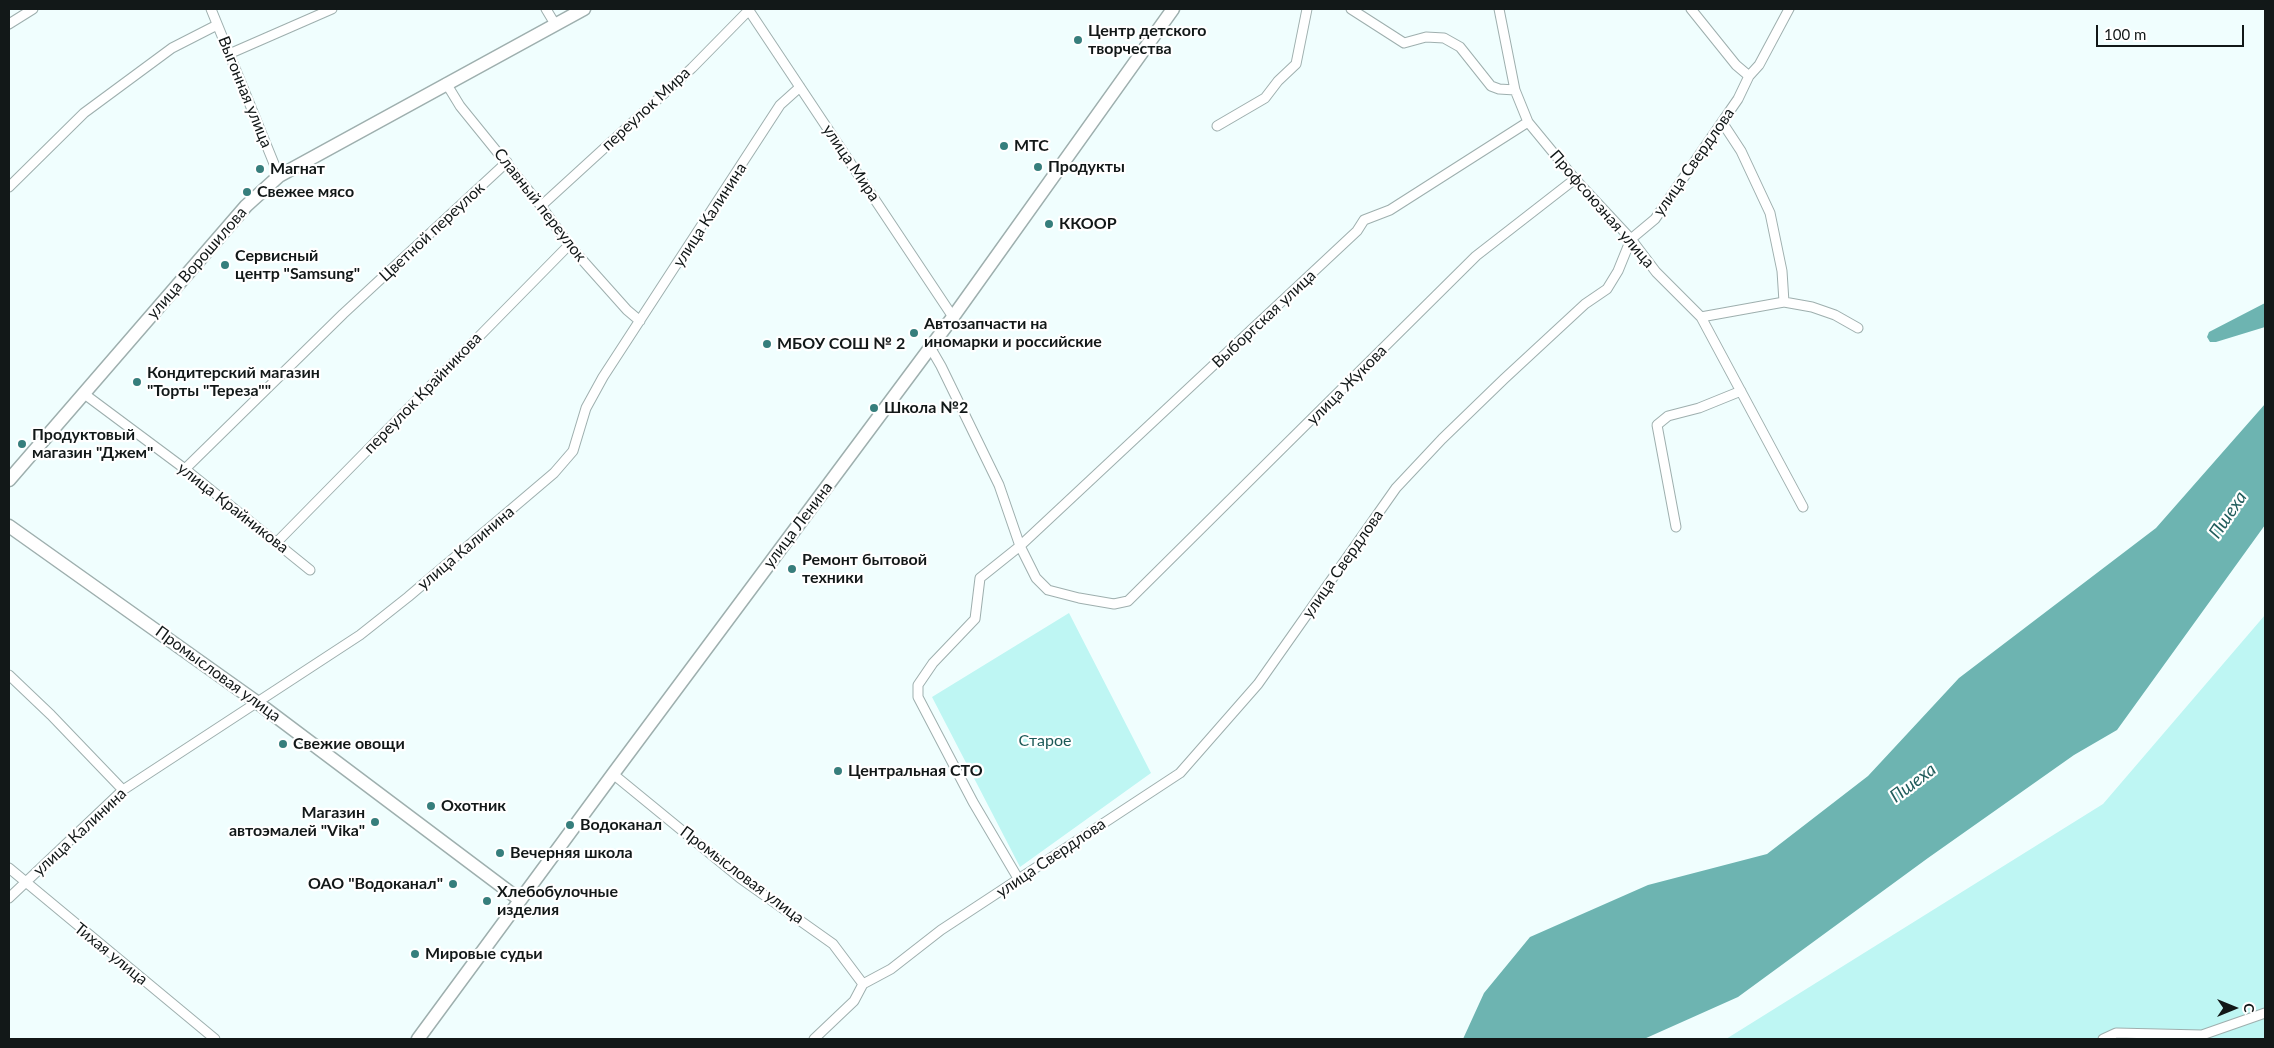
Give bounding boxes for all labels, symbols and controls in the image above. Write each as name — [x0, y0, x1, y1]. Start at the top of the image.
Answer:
scale bar — [2099, 15, 2246, 47]
place label: Центр детского творчества — [1088, 21, 1207, 59]
text: 100 m — [2104, 25, 2146, 43]
street label: Выгонная улица — [214, 33, 276, 151]
marker: Центр детского творчества — [1072, 34, 1084, 46]
street label: переулок Мира — [598, 63, 694, 155]
street label: улица Свердлова — [1650, 104, 1738, 220]
street label: улица Мира — [818, 121, 884, 205]
place label: МТС — [1014, 136, 1049, 156]
marker: МТС — [998, 140, 1010, 152]
street label: Славный переулок — [490, 144, 590, 266]
street label: Профсоюзная улица — [1546, 146, 1658, 272]
place label: Продукты — [1048, 157, 1125, 177]
place label: Магнат — [270, 159, 325, 179]
street label: улица Калинина — [669, 159, 751, 271]
marker: Продукты — [1032, 161, 1044, 173]
marker: Магнат — [254, 163, 266, 175]
street label: Цветной переулок — [375, 178, 489, 286]
place label: Свежее мясо — [257, 182, 354, 202]
marker: Свежее мясо — [241, 186, 253, 198]
street label: улица Ворошилова — [143, 203, 251, 323]
place label: ККООР — [1059, 214, 1117, 234]
marker: ККООР — [1043, 218, 1055, 230]
place label: Сервисный центр "Samsung" — [235, 246, 360, 284]
marker: Сервисный центр "Samsung" — [219, 259, 231, 271]
street label: Выборгская улица — [1208, 266, 1320, 372]
place label: Автозапчасти на иномарки и российские — [924, 314, 1102, 352]
marker: Автозапчасти на иномарки и российские — [908, 327, 920, 339]
street label: переулок Крайникова — [360, 328, 486, 458]
place label: МБОУ СОШ № 2 — [777, 334, 905, 354]
marker: МБОУ СОШ № 2 — [761, 338, 773, 350]
street label: улица Жукова — [1303, 341, 1391, 429]
place label: Кондитерский магазин "Торты "Тереза"" — [147, 363, 320, 401]
marker: Кондитерский магазин "Торты "Тереза"" — [131, 376, 143, 388]
place label: Школа №2 — [884, 398, 968, 418]
marker: Школа №2 — [868, 402, 880, 414]
place label: Продуктовый магазин "Джем" — [32, 425, 153, 463]
marker: Продуктовый магазин "Джем" — [16, 438, 28, 450]
street label: улица Крайникова — [174, 459, 292, 557]
street label: улица Ленина — [759, 478, 837, 572]
water label: Пшеха — [2204, 487, 2252, 543]
street label: улица Калинина — [414, 502, 518, 594]
street label: улица Свердлова — [1299, 506, 1387, 622]
place label: Ремонт бытовой техники — [802, 550, 927, 588]
marker: Ремонт бытовой техники — [786, 563, 798, 575]
street label: Промысловая улица — [152, 622, 284, 726]
park label: Старое — [1019, 731, 1071, 751]
place label: Свежие овощи — [293, 734, 405, 754]
marker: Свежие овощи — [277, 738, 289, 750]
water label: Пшеха — [1886, 759, 1940, 807]
place label: Центральная СТО — [848, 761, 983, 781]
marker: Центральная СТО — [832, 765, 844, 777]
street label: улица Калинина — [30, 784, 130, 880]
place label: Охотник — [441, 796, 506, 816]
marker: Охотник — [425, 800, 437, 812]
place label: Магазин автоэмалей "Vika" — [229, 803, 365, 841]
street label: улица Свердлова — [993, 814, 1109, 902]
place label: Водоканал — [580, 815, 662, 835]
marker: Магазин автоэмалей "Vika" — [369, 816, 381, 828]
marker: Водоканал — [564, 819, 576, 831]
street label: Промысловая улица — [676, 822, 808, 928]
place label: Вечерняя школа — [510, 843, 633, 863]
marker: Вечерняя школа — [494, 847, 506, 859]
place label: ОАО "Водоканал" — [308, 874, 443, 894]
marker: ОАО "Водоканал" — [447, 878, 459, 890]
place label: Хлебобулочные изделия — [497, 882, 618, 920]
marker: Хлебобулочные изделия — [481, 895, 493, 907]
street label: Тихая улица — [71, 919, 151, 989]
place label: Мировые судьи — [425, 944, 543, 964]
marker: Мировые судьи — [409, 948, 421, 960]
north arrow — [2209, 983, 2259, 1033]
text: С — [2241, 1003, 2258, 1013]

